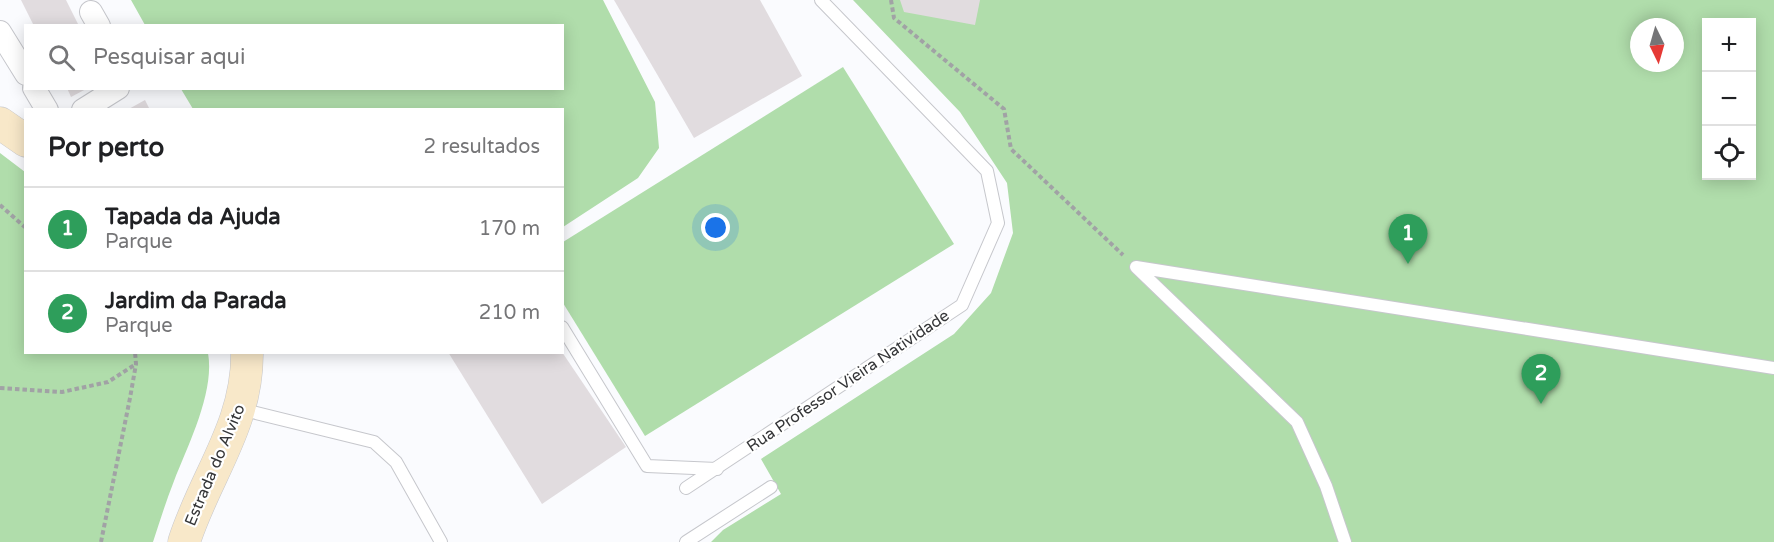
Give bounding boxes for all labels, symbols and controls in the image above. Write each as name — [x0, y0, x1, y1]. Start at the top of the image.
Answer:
north arrow — [1630, 18, 1684, 72]
map controls — [1702, 18, 1756, 180]
button: + — [1702, 18, 1756, 72]
search box — [24, 24, 564, 90]
icon: search — [45, 41, 78, 74]
text: Pesquisar aqui — [93, 44, 245, 70]
button: − — [1702, 72, 1756, 126]
button: locate — [1702, 126, 1756, 180]
text: Por perto — [48, 132, 164, 163]
text: 2 resultados — [424, 135, 540, 159]
text: Tapada da Ajuda — [105, 204, 281, 230]
your location — [701, 213, 730, 242]
pin: 1 — [1388, 214, 1428, 264]
text: 1 — [61, 217, 74, 241]
text: 170 m — [479, 217, 540, 241]
text: Parque — [105, 230, 173, 254]
text: Jardim da Parada — [105, 288, 287, 314]
text: 2 — [61, 301, 74, 325]
text: 210 m — [479, 301, 540, 325]
street label: Rua Professor Vieira Natividade — [743, 306, 953, 456]
text: Parque — [105, 314, 173, 338]
pin: 2 — [1522, 354, 1560, 404]
street label: Estrada do Alvito — [180, 401, 250, 529]

